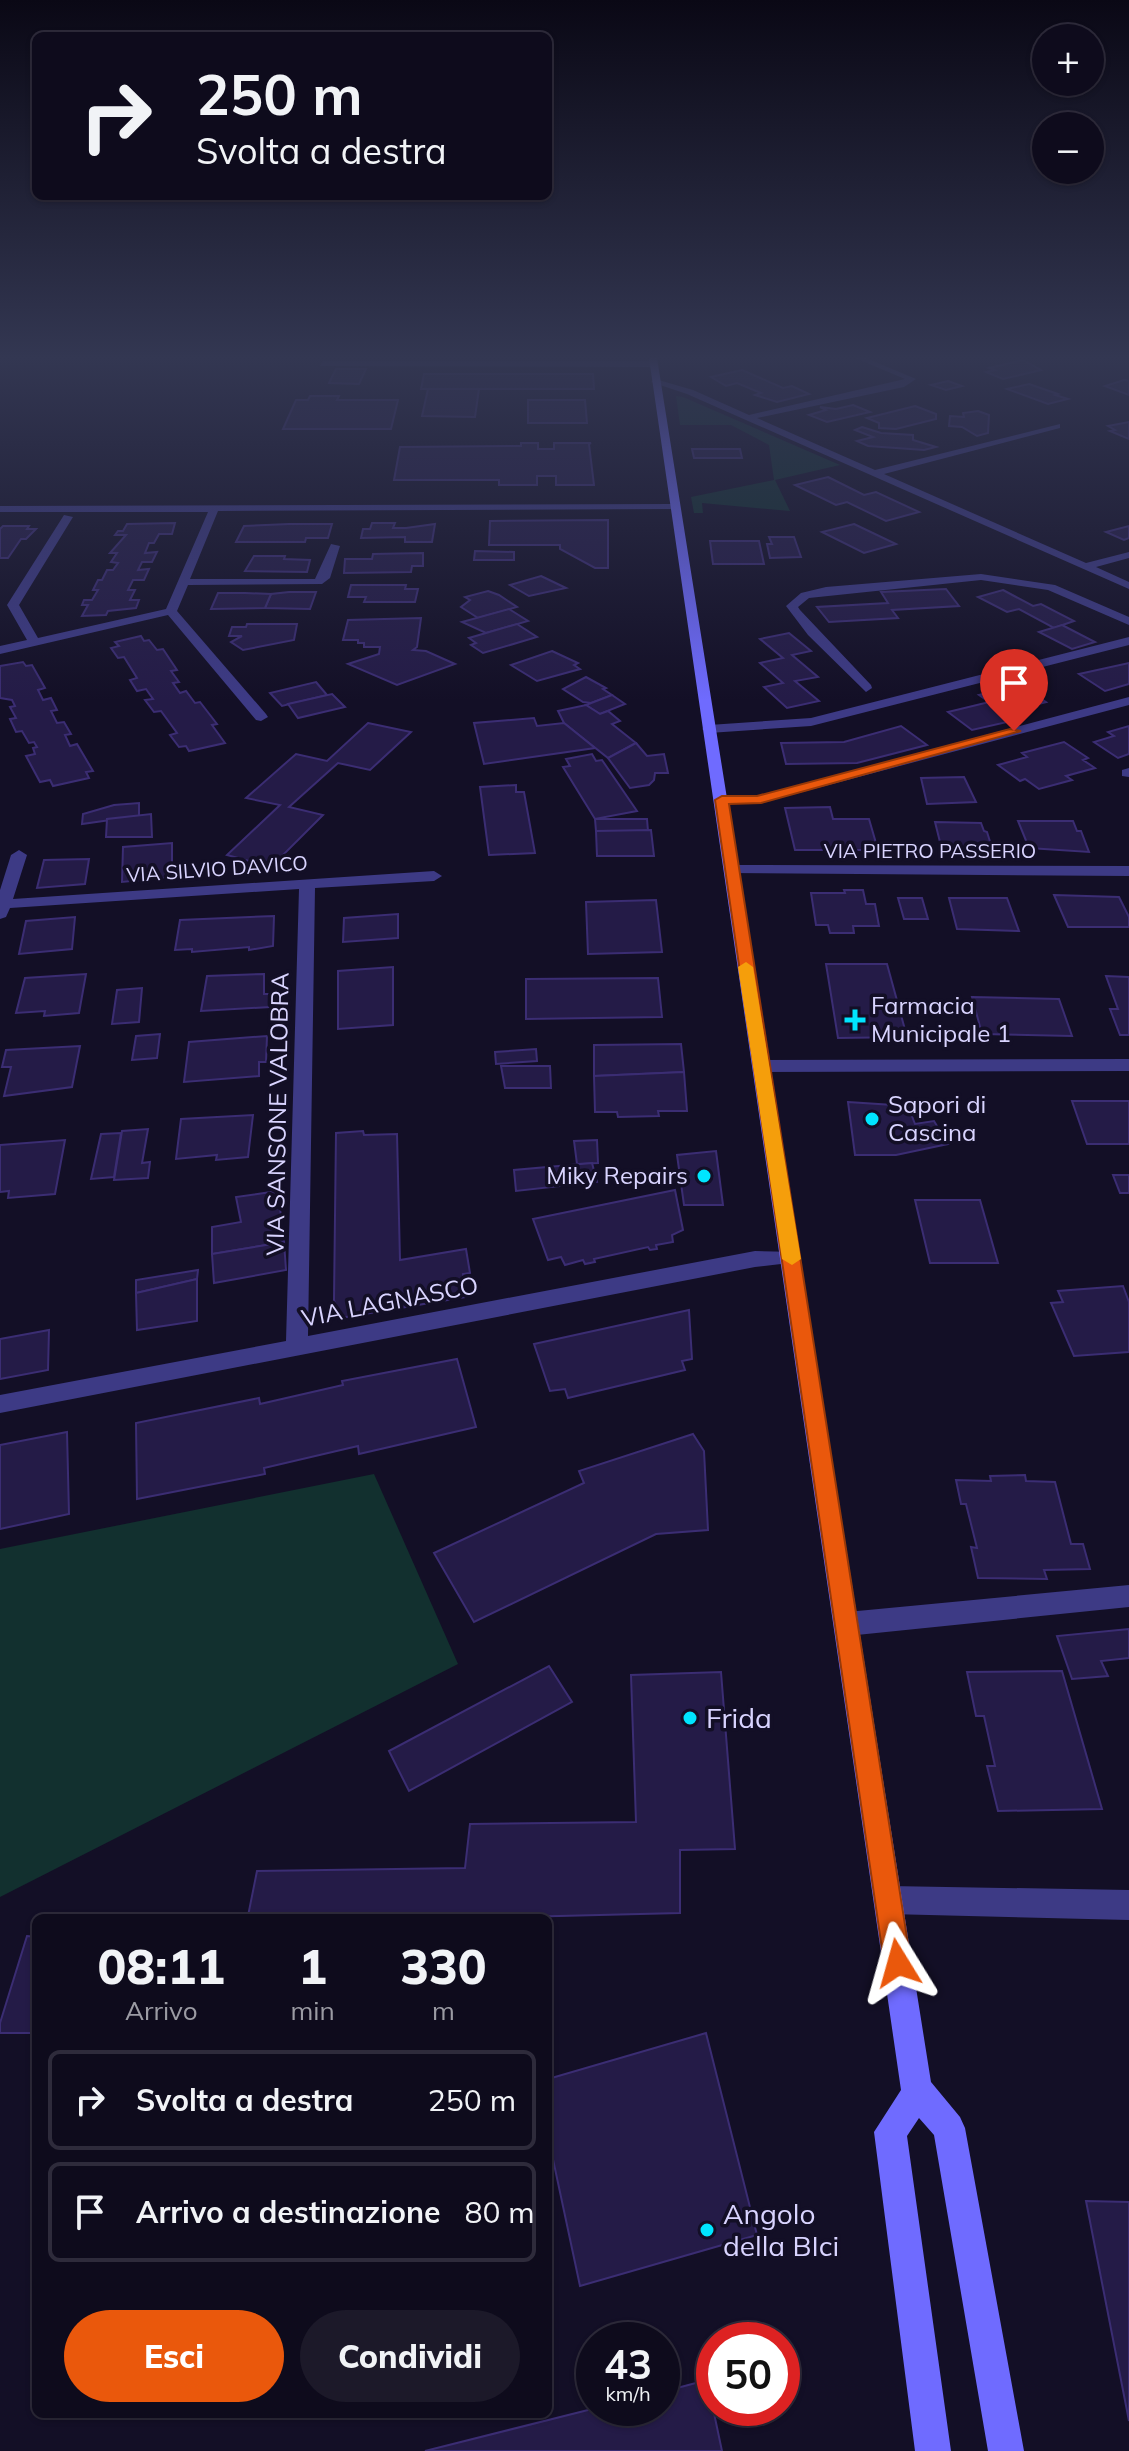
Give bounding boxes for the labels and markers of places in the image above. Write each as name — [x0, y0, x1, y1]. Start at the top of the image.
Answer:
pin — [980, 649, 1048, 731]
place label: Farmacia Municipale 1 — [871, 990, 1011, 1048]
marker: Farmacia Municipale 1 — [846, 1011, 864, 1029]
place label: Sapori di Cascina — [888, 1089, 986, 1147]
marker: Sapori di Cascina — [863, 1110, 881, 1128]
place label: Miky Repairs — [546, 1160, 688, 1190]
marker: Miky Repairs — [695, 1167, 713, 1185]
place label: Frida — [706, 1700, 772, 1735]
marker: Frida — [681, 1709, 699, 1727]
place label: Angolo della BIci — [723, 2196, 839, 2263]
marker: Angolo della BIci — [698, 2221, 716, 2239]

